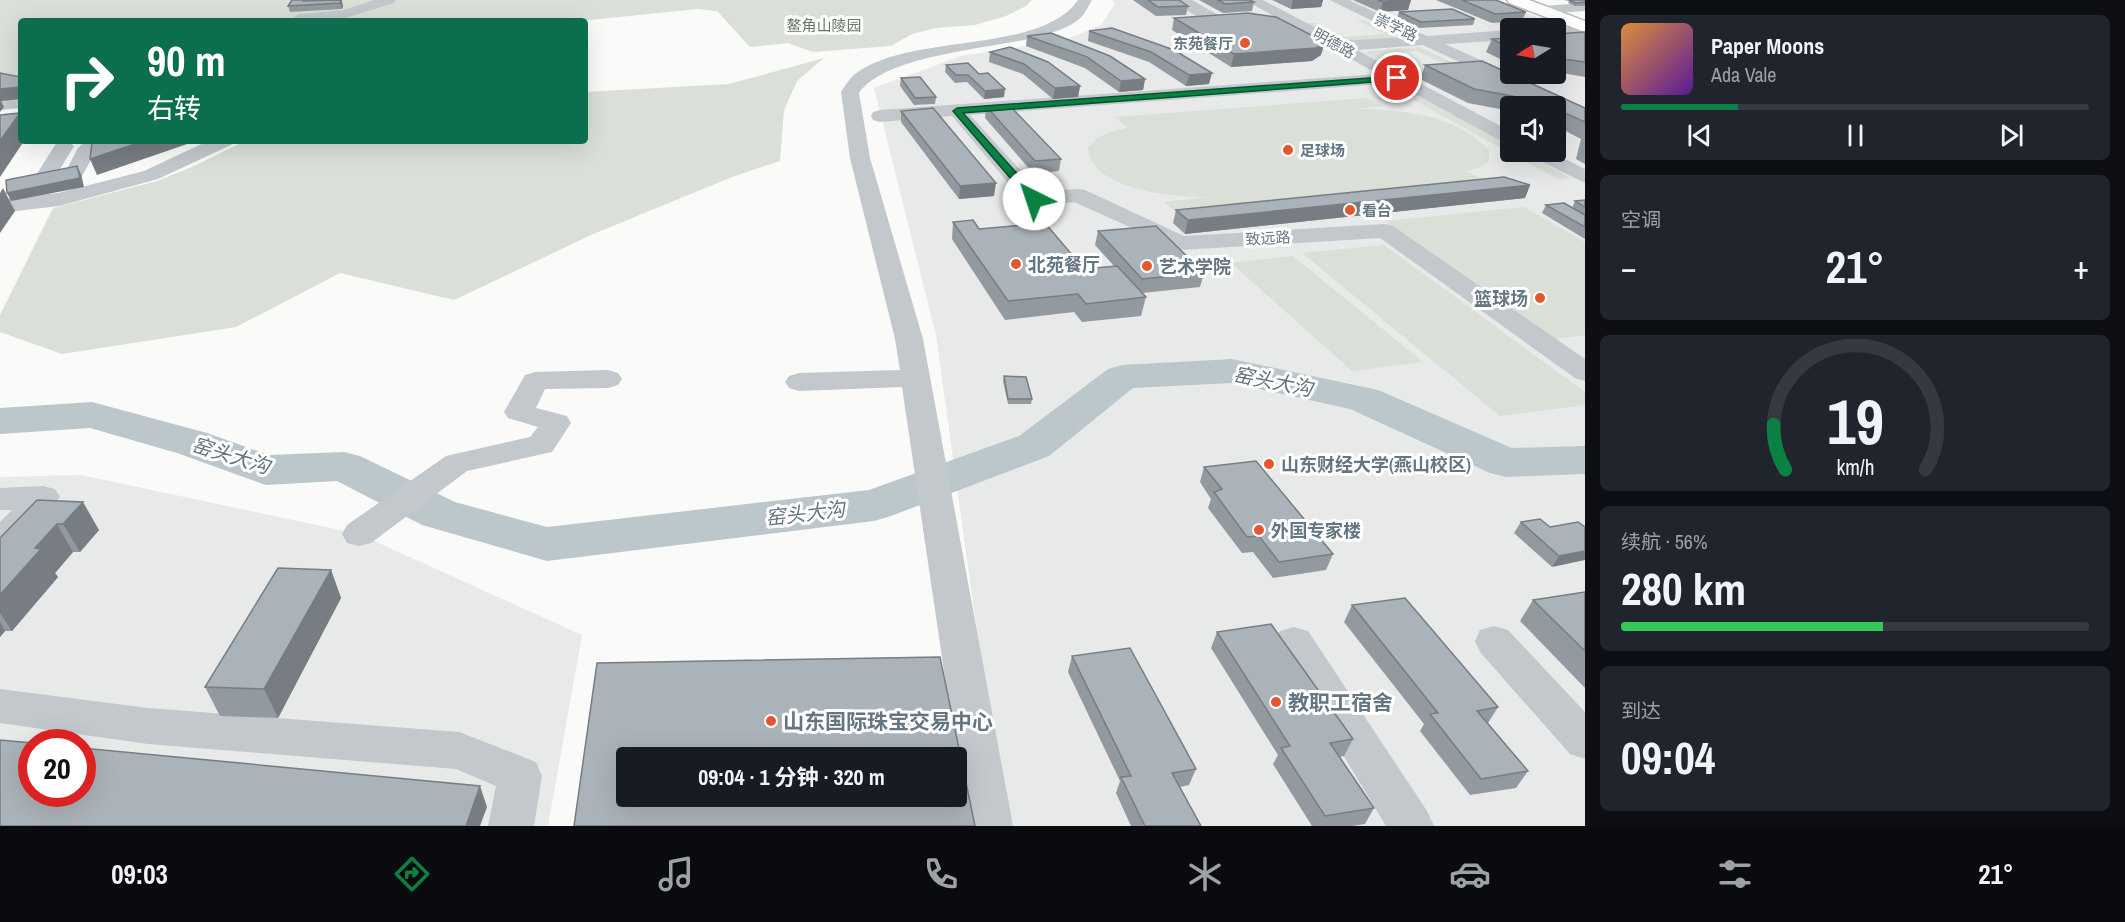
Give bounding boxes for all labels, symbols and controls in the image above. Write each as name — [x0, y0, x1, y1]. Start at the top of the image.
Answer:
street label: 崇学路 — [1371, 8, 1421, 46]
park label: 鳌角山陵园 — [786, 15, 862, 36]
north arrow — [1500, 18, 1566, 84]
map controls — [1500, 18, 1566, 162]
street label: 明德路 — [1309, 23, 1359, 63]
text: Paper Moons — [1711, 31, 1824, 61]
text: 90 m — [147, 33, 226, 89]
place label: 东苑餐厅 — [1173, 33, 1233, 54]
marker: 东苑餐厅 — [1238, 36, 1252, 50]
icon: right — [48, 42, 126, 120]
pin — [1371, 52, 1422, 103]
icon: arrive — [1380, 61, 1413, 94]
text: Ada Vale — [1711, 61, 1776, 88]
text: 右转 — [147, 90, 201, 126]
button: sound — [1500, 96, 1566, 162]
icon: previous — [1683, 119, 1716, 152]
icon: pause — [1839, 119, 1872, 152]
icon: next — [1995, 119, 2028, 152]
place label: 足球场 — [1300, 140, 1345, 161]
marker: 足球场 — [1281, 143, 1295, 157]
position arrow — [1002, 167, 1066, 231]
place label: 看台 — [1362, 200, 1392, 221]
marker: 看台 — [1343, 203, 1357, 217]
text: 空调 — [1621, 206, 1661, 233]
street label: 致远路 — [1245, 226, 1291, 250]
text: 21° — [1825, 236, 1885, 297]
text: − — [1621, 245, 1637, 289]
text: + — [2073, 245, 2089, 289]
place label: 北苑餐厅 — [1028, 252, 1100, 277]
place label: 艺术学院 — [1159, 254, 1231, 279]
marker: 北苑餐厅 — [1009, 257, 1023, 271]
marker: 艺术学院 — [1140, 259, 1154, 273]
place label: 篮球场 — [1474, 286, 1528, 311]
marker: 篮球场 — [1533, 291, 1547, 305]
water label: 窑头大沟 — [1231, 360, 1317, 402]
text: 19 — [1827, 379, 1883, 463]
water label: 窑头大沟 — [189, 430, 275, 480]
place label: 山东财经大学(燕山校区) — [1281, 452, 1471, 477]
text: km/h — [1836, 453, 1874, 482]
marker: 山东财经大学(燕山校区) — [1262, 457, 1276, 471]
water label: 窑头大沟 — [764, 494, 848, 531]
place label: 外国专家楼 — [1271, 518, 1361, 543]
marker: 外国专家楼 — [1252, 523, 1266, 537]
text: 续航 · 56% — [1621, 528, 1708, 555]
text: 280 km — [1621, 558, 1746, 619]
place label: 教职工宿舍 — [1288, 688, 1393, 717]
marker: 教职工宿舍 — [1269, 695, 1283, 709]
text: 到达 — [1621, 697, 1661, 724]
place label: 山东国际珠宝交易中心 — [783, 707, 993, 736]
marker: 山东国际珠宝交易中心 — [764, 714, 778, 728]
text: 09:04 — [1621, 727, 1715, 788]
speed limit sign: 20 — [18, 729, 96, 807]
text: 09:04 · 1 分钟 · 320 m — [698, 762, 885, 792]
icon: directions — [391, 853, 433, 895]
icon: music — [655, 853, 697, 895]
icon: phone — [920, 853, 962, 895]
icon: climate — [1184, 853, 1226, 895]
icon: car — [1449, 853, 1491, 895]
icon: filters — [1714, 853, 1756, 895]
text: 09:03 — [111, 856, 168, 892]
text: 21° — [1978, 856, 2014, 892]

